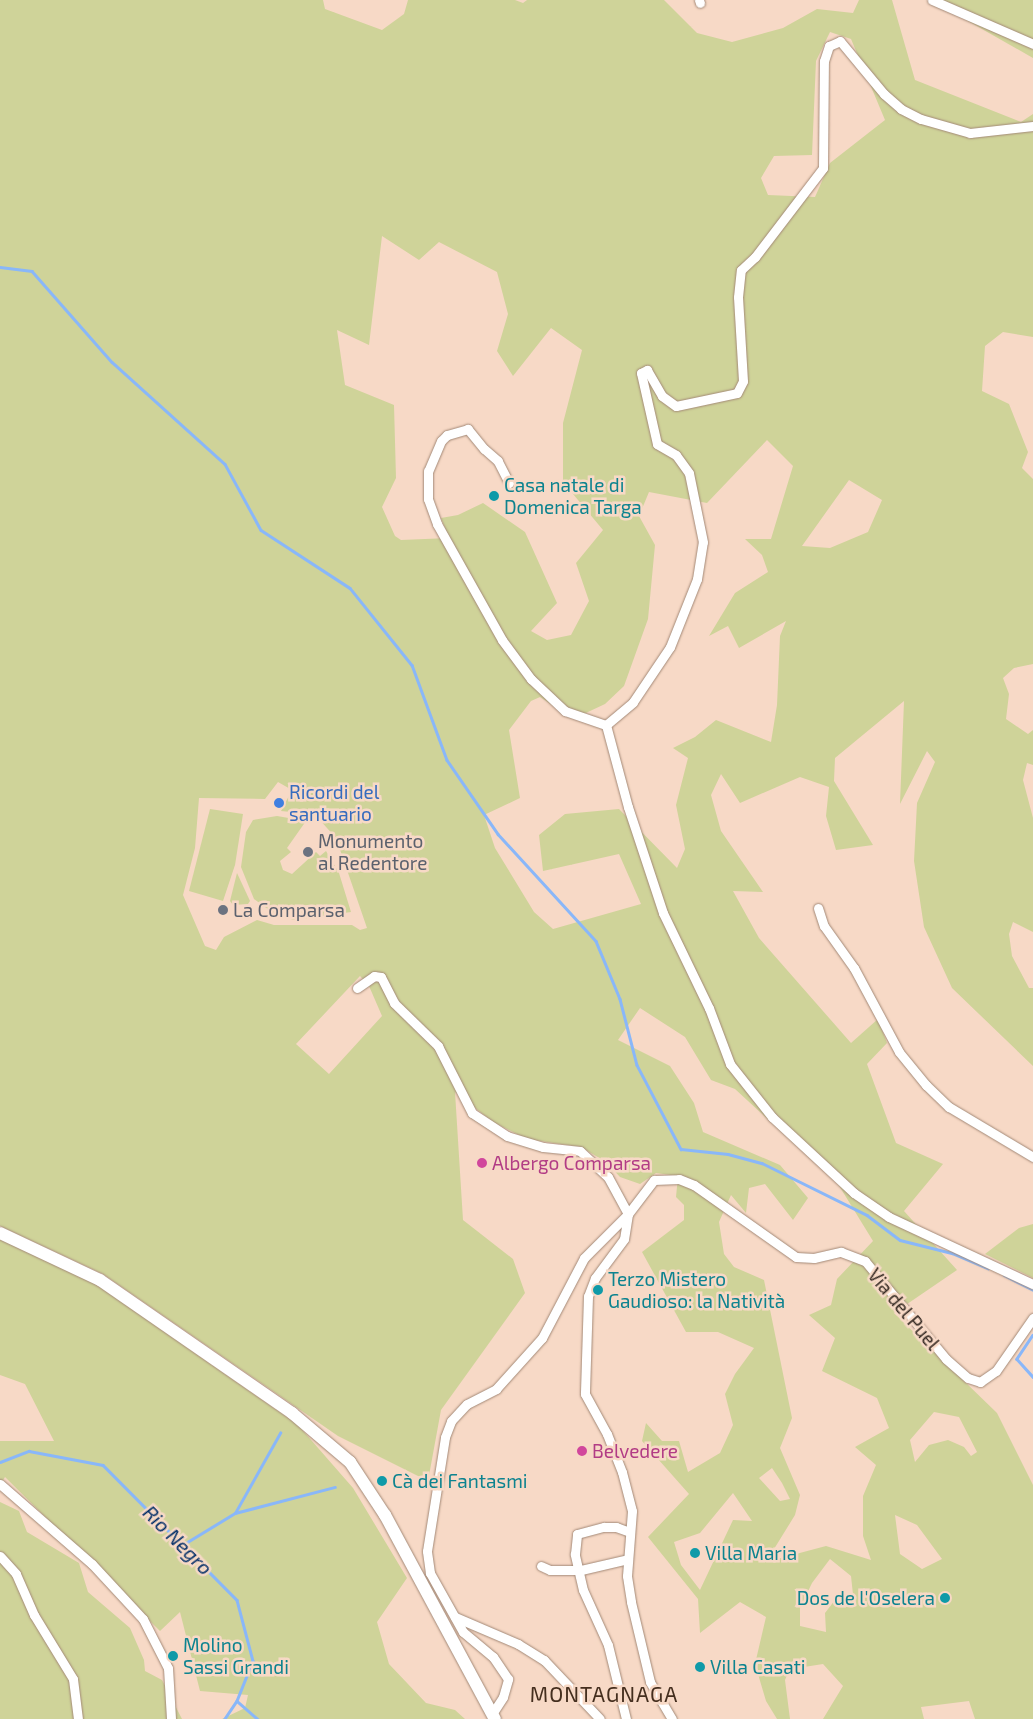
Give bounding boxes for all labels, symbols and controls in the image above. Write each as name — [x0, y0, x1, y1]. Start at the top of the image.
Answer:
place label: Casa natale di Domenica Targa — [504, 474, 642, 518]
marker: Casa natale di Domenica Targa — [488, 490, 500, 502]
place label: Ricordi del santuario — [289, 781, 379, 825]
marker: Ricordi del santuario — [273, 797, 285, 809]
place label: Monumento al Redentore — [318, 830, 428, 874]
marker: Monumento al Redentore — [302, 846, 314, 858]
place label: La Comparsa — [233, 899, 345, 921]
marker: La Comparsa — [217, 904, 229, 916]
place label: Albergo Comparsa — [492, 1152, 651, 1174]
marker: Albergo Comparsa — [476, 1157, 488, 1169]
street label: Via del Puel — [863, 1263, 945, 1355]
place label: Terzo Mistero Gaudioso: la Natività — [608, 1268, 785, 1312]
marker: Terzo Mistero Gaudioso: la Natività — [592, 1284, 604, 1296]
place label: Belvedere — [592, 1440, 678, 1462]
marker: Belvedere — [576, 1445, 588, 1457]
place label: Cà dei Fantasmi — [392, 1470, 527, 1492]
marker: Cà dei Fantasmi — [376, 1475, 388, 1487]
water label: Rio Negro — [138, 1500, 218, 1580]
place label: Villa Maria — [705, 1542, 797, 1564]
marker: Villa Maria — [689, 1547, 701, 1559]
place label: Dos de l'Oselera — [797, 1587, 935, 1609]
marker: Dos de l'Oselera — [939, 1592, 951, 1604]
place label: Molino Sassi Grandi — [183, 1634, 289, 1678]
marker: Molino Sassi Grandi — [167, 1650, 179, 1662]
place label: Villa Casati — [710, 1656, 806, 1678]
marker: Villa Casati — [694, 1661, 706, 1673]
district label: MONTAGNAGA — [529, 1681, 679, 1707]

